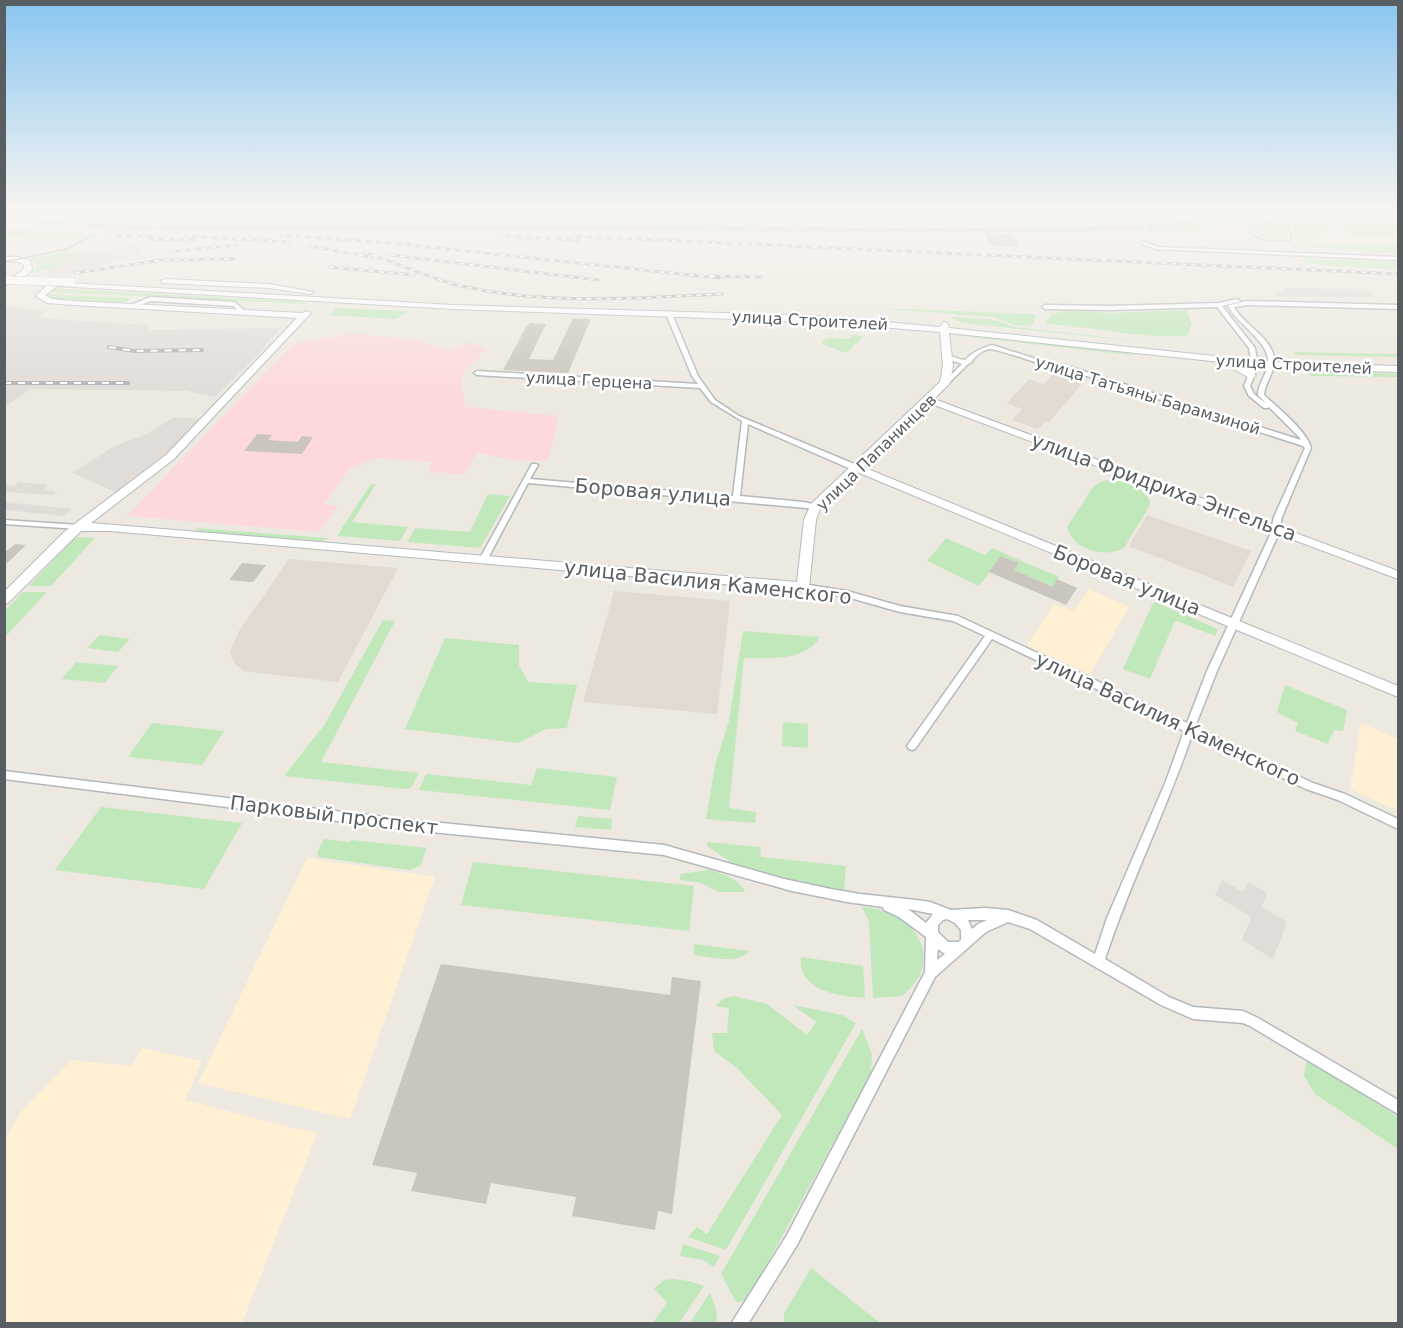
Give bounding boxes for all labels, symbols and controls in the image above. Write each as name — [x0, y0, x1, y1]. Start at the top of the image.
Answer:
street label: улица Строителей — [731, 307, 889, 334]
street label: улица Строителей — [1215, 351, 1373, 378]
street label: улица Татьяны Барамзиной — [1033, 352, 1263, 439]
street label: улица Герцена — [525, 368, 653, 393]
street label: улица Папанинцев — [812, 390, 940, 515]
street label: улица Фридриха Энгельса — [1028, 428, 1300, 546]
street label: Боровая улица — [574, 473, 732, 511]
street label: Боровая улица — [1050, 540, 1204, 620]
street label: улица Василия Каменского — [563, 555, 853, 609]
street label: улица Василия Каменского — [1032, 647, 1304, 791]
street label: Парковый проспект — [229, 790, 440, 840]

